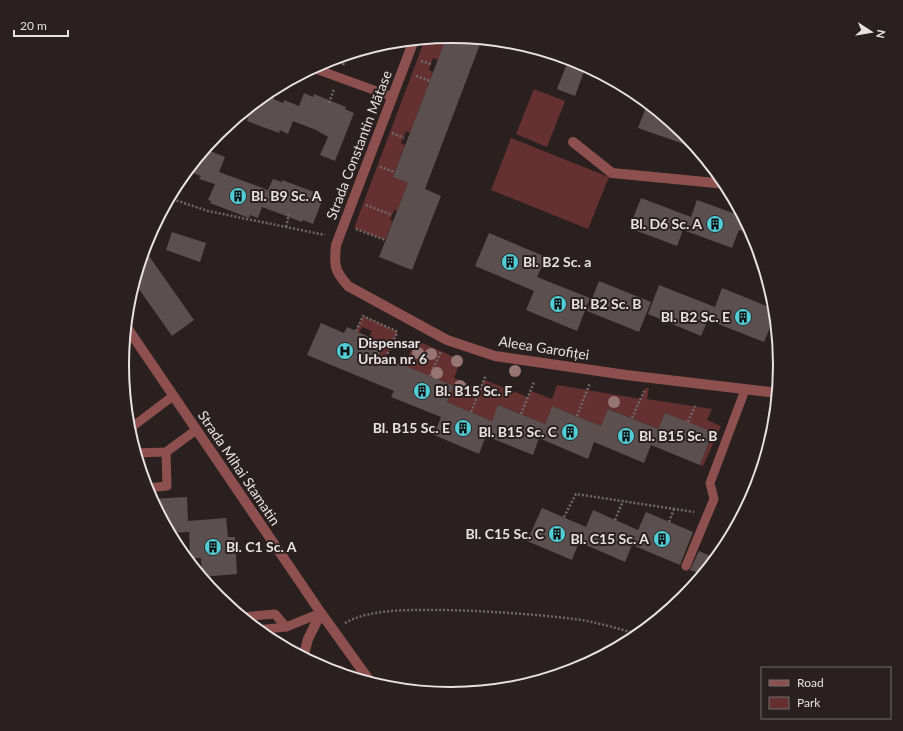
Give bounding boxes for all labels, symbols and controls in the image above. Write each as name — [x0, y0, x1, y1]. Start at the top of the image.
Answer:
scale bar — [14, 12, 68, 38]
north arrow — [851, 12, 891, 52]
text: 20 m — [20, 18, 47, 33]
text: N — [874, 29, 889, 40]
street label: Strada Constantin Mătase — [322, 68, 395, 222]
building icon: Bl. B9 Sc. A — [228, 186, 248, 206]
place label: Bl. B9 Sc. A — [251, 187, 322, 204]
building icon: Bl. D6 Sc. A — [705, 214, 725, 234]
place label: Bl. D6 Sc. A — [630, 215, 702, 232]
building icon: Bl. B2 Sc. a — [500, 252, 520, 272]
place label: Bl. B2 Sc. a — [523, 253, 591, 270]
building icon: Bl. B2 Sc. B — [548, 294, 568, 314]
place label: Bl. B2 Sc. B — [571, 295, 641, 312]
building icon: Bl. B2 Sc. E — [733, 307, 753, 327]
place label: Bl. B2 Sc. E — [661, 308, 730, 325]
street label: Aleea Garofiței — [498, 332, 591, 363]
place label: Dispensar Urban nr. 6 — [358, 334, 427, 367]
hospital icon: Dispensar Urban nr. 6 — [335, 341, 355, 361]
building icon: Bl. B15 Sc. F — [412, 381, 432, 401]
place label: Bl. B15 Sc. F — [435, 382, 512, 399]
street label: Strada Mihai Stamatin — [195, 407, 284, 528]
building icon: Bl. B15 Sc. E — [453, 418, 473, 438]
place label: Bl. B15 Sc. E — [373, 419, 450, 436]
building icon: Bl. B15 Sc. C — [560, 422, 580, 442]
place label: Bl. B15 Sc. C — [478, 423, 558, 440]
building icon: Bl. B15 Sc. B — [616, 426, 636, 446]
place label: Bl. B15 Sc. B — [639, 427, 718, 444]
building icon: Bl. C15 Sc. C — [547, 524, 567, 544]
place label: Bl. C15 Sc. C — [465, 525, 545, 542]
building icon: Bl. C15 Sc. A — [652, 529, 672, 549]
place label: Bl. C15 Sc. A — [570, 530, 649, 547]
building icon: Bl. C1 Sc. A — [203, 537, 223, 557]
place label: Bl. C1 Sc. A — [226, 538, 297, 555]
legend — [761, 667, 891, 719]
text: Road — [797, 675, 824, 690]
text: Park — [797, 695, 821, 710]

